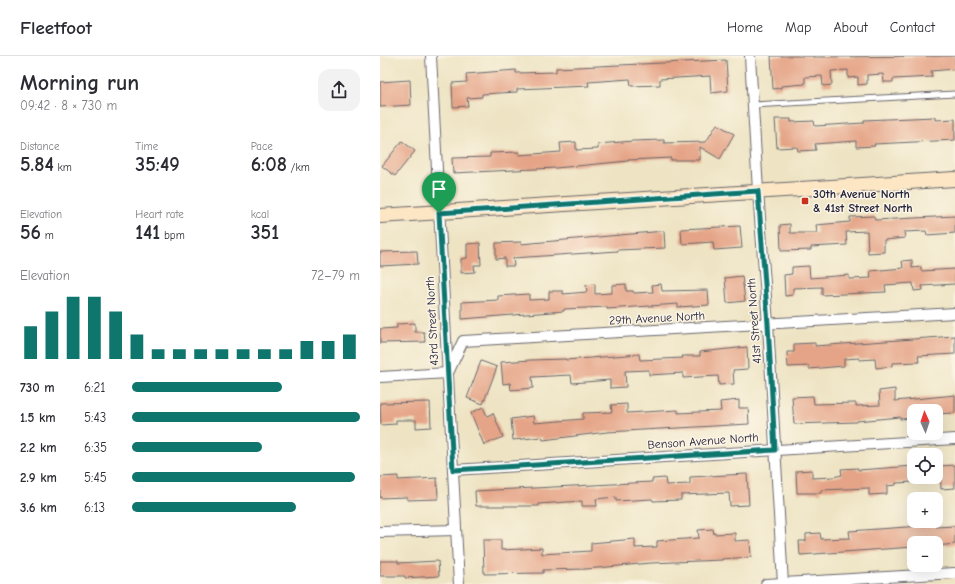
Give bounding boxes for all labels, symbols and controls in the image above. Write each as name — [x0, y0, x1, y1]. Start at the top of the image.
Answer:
text: Fleetfoot — [20, 17, 92, 39]
text: Home — [727, 19, 763, 36]
text: Map — [785, 19, 811, 36]
text: About — [833, 19, 868, 36]
text: Contact — [890, 19, 935, 36]
button: share — [318, 69, 360, 111]
text: Morning run — [20, 70, 139, 96]
text: 09:42 · 8 × 730 m — [20, 98, 117, 113]
text: Distance — [20, 140, 59, 153]
text: Time — [135, 140, 158, 153]
text: Pace — [251, 140, 273, 153]
text: 5.84 — [20, 153, 54, 176]
text: 35:49 — [135, 153, 180, 176]
text: 6:08 — [251, 153, 287, 176]
text: km — [54, 161, 72, 174]
text: /km — [287, 161, 310, 174]
pin — [422, 172, 456, 213]
icon: arrive — [428, 178, 450, 200]
place label: 30th Avenue North & 41st Street North — [813, 187, 913, 215]
marker: 30th Avenue North & 41st Street North — [800, 196, 810, 206]
text: Elevation — [20, 208, 62, 221]
text: Heart rate — [135, 208, 184, 221]
text: kcal — [251, 208, 269, 221]
text: 56 — [20, 221, 41, 244]
text: 141 — [135, 221, 160, 244]
text: 351 — [251, 221, 279, 244]
text: m — [41, 229, 54, 242]
text: bpm — [160, 229, 185, 242]
text: Elevation — [20, 268, 70, 283]
text: 72–79 m — [311, 268, 360, 283]
street label: 43rd Street North — [423, 276, 441, 366]
street label: 41st Street North — [744, 278, 764, 364]
street label: 29th Avenue North — [609, 308, 705, 328]
text: 730 m — [20, 380, 55, 395]
text: 6:21 — [84, 380, 105, 395]
north arrow — [907, 404, 943, 440]
map controls — [907, 404, 943, 572]
text: 1.5 km — [20, 410, 56, 425]
text: 5:43 — [84, 410, 106, 425]
street label: Benson Avenue North — [647, 430, 759, 452]
text: 2.2 km — [20, 440, 57, 455]
text: 6:35 — [84, 440, 107, 455]
button: locate — [907, 448, 943, 484]
text: 2.9 km — [20, 470, 57, 485]
text: 5:45 — [84, 470, 107, 485]
button: + — [907, 492, 943, 528]
text: 3.6 km — [20, 500, 57, 515]
text: 6:13 — [84, 500, 105, 515]
button: − — [907, 536, 943, 572]

